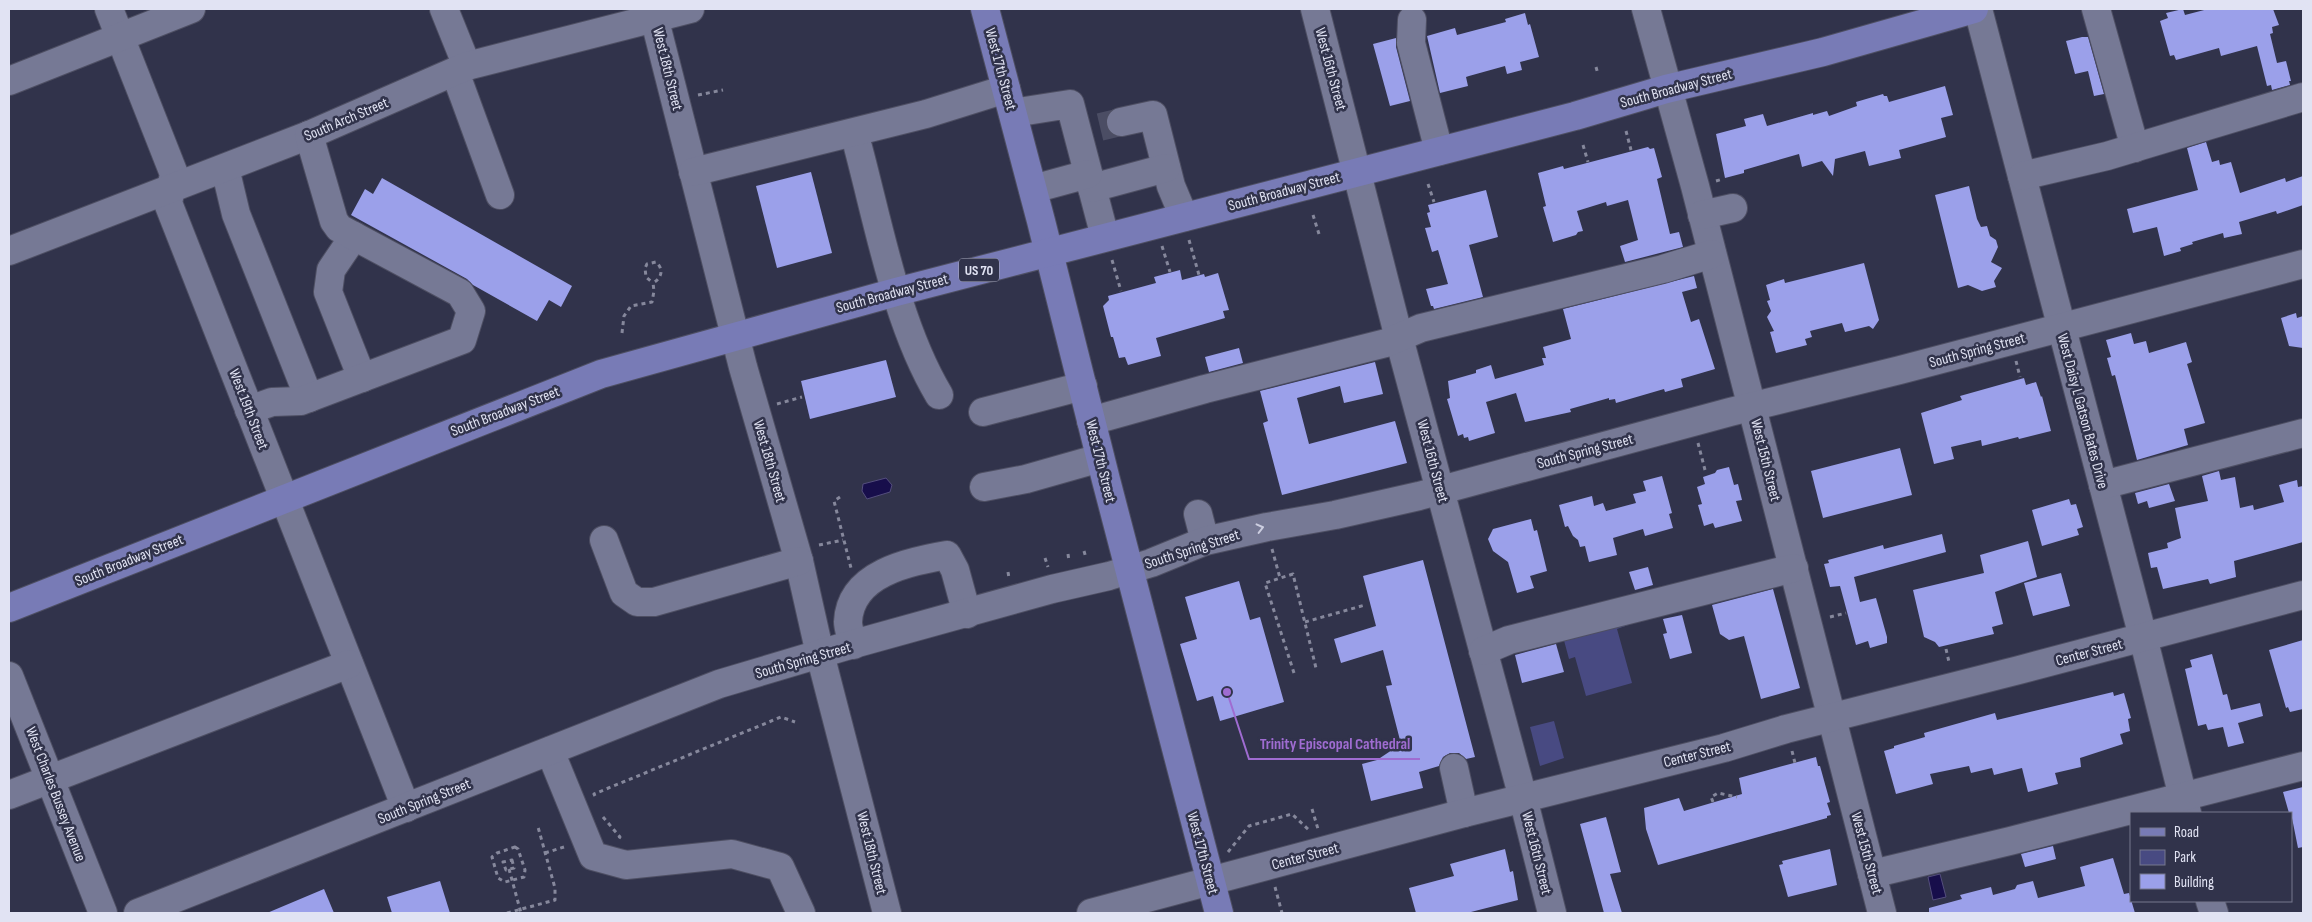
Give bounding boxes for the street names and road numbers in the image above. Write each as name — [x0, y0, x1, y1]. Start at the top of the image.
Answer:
street label: West 18th Street — [648, 26, 687, 113]
street label: West 17th Street — [980, 26, 1021, 113]
street label: West 16th Street — [1310, 26, 1351, 113]
street label: South Broadway Street — [1618, 64, 1735, 113]
street label: South Arch Street — [301, 93, 391, 146]
street label: South Broadway Street — [1226, 167, 1343, 216]
road number: US 70 — [959, 258, 999, 282]
street label: South Broadway Street — [834, 269, 951, 318]
street label: South Spring Street — [1927, 328, 2028, 372]
street label: West Daisy L Gatson Bates Drive — [2053, 331, 2112, 491]
street label: West 19th Street — [224, 366, 273, 453]
street label: South Broadway Street — [448, 382, 563, 441]
street label: West 15th Street — [1746, 417, 1785, 504]
street label: West 18th Street — [749, 418, 790, 505]
street label: West 17th Street — [1081, 418, 1120, 505]
street label: West 16th Street — [1412, 418, 1453, 505]
street label: South Spring Street — [1535, 429, 1636, 473]
street label: South Spring Street — [1142, 525, 1242, 574]
street label: South Broadway Street — [72, 530, 186, 591]
street label: Center Street — [2054, 634, 2125, 671]
street label: South Spring Street — [753, 638, 853, 683]
street label: West Charles Bussey Avenue — [21, 724, 90, 864]
street label: Center Street — [1662, 737, 1733, 772]
street label: South Spring Street — [375, 774, 474, 829]
street label: West 18th Street — [852, 810, 891, 897]
street label: West 17th Street — [1182, 810, 1223, 897]
street label: West 16th Street — [1517, 810, 1556, 897]
street label: West 15th Street — [1846, 810, 1887, 897]
street label: Center Street — [1270, 838, 1341, 875]

